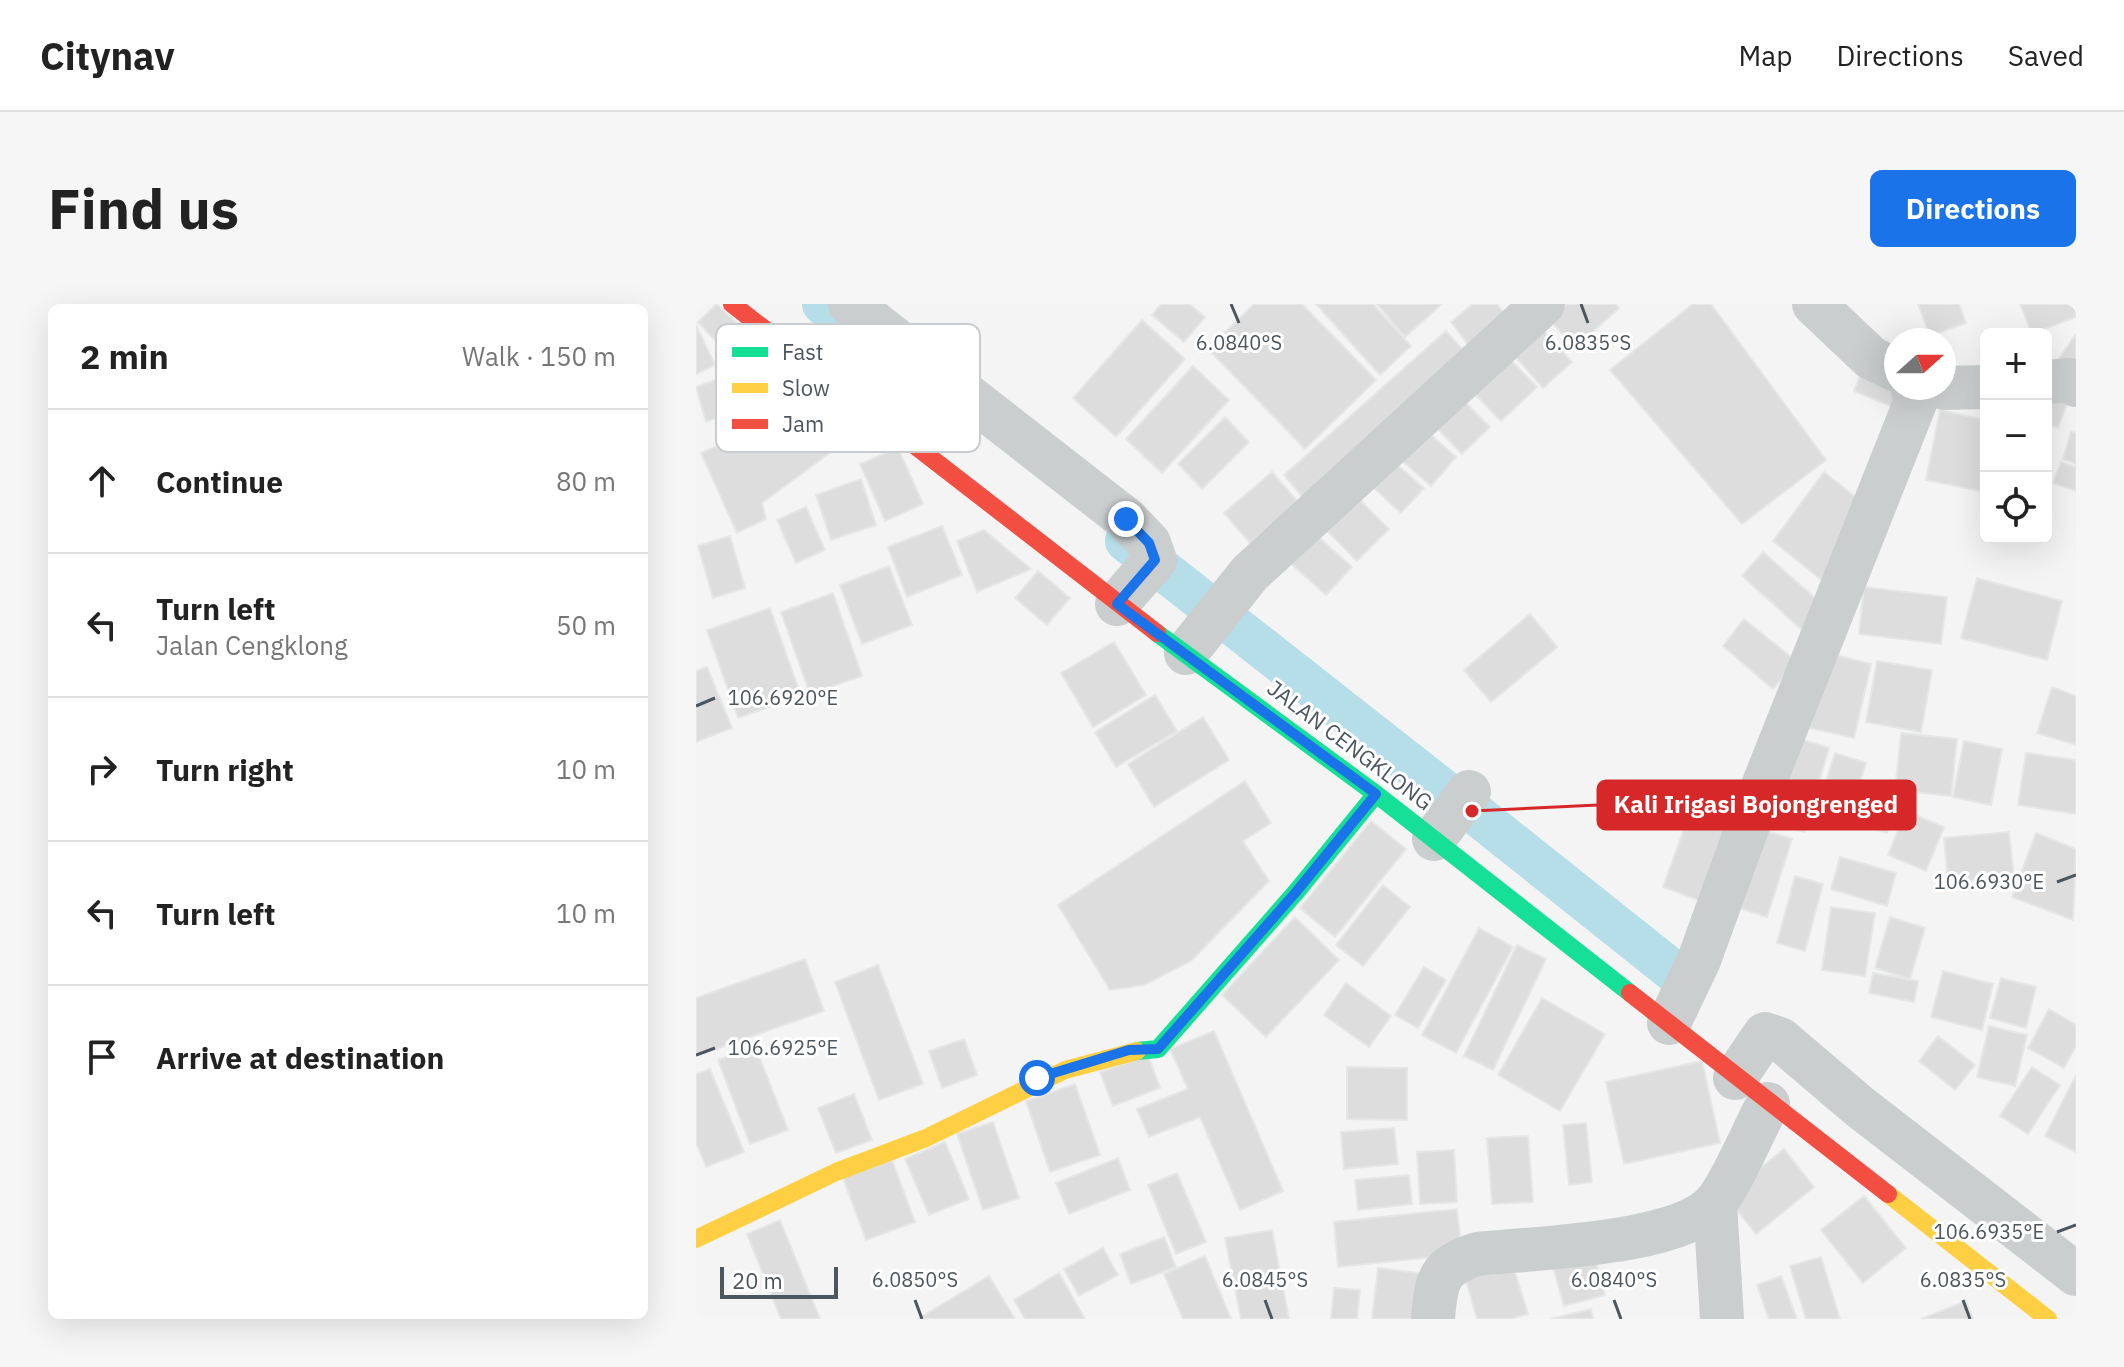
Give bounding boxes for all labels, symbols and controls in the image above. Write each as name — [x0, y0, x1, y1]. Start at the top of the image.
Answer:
text: Citynav — [40, 31, 175, 80]
text: Map — [1738, 37, 1792, 74]
text: Directions — [1836, 37, 1964, 74]
text: Saved — [2008, 37, 2084, 74]
button: Directions — [1870, 170, 2076, 247]
text: Find us — [48, 172, 239, 244]
legend — [716, 324, 980, 452]
north arrow — [1884, 328, 1956, 400]
map controls — [1980, 328, 2052, 544]
button: + — [1980, 328, 2052, 400]
text: 6.0840°S — [1196, 329, 1282, 356]
text: 6.0835°S — [1545, 329, 1631, 356]
text: 2 min — [80, 334, 169, 378]
text: Fast — [782, 337, 823, 366]
text: Walk · 150 m — [462, 339, 616, 373]
text: Slow — [782, 373, 830, 402]
button: − — [1980, 400, 2052, 472]
text: Jam — [782, 409, 824, 438]
icon: ahead — [80, 459, 124, 503]
text: Continue — [156, 462, 283, 501]
text: 80 m — [556, 464, 616, 498]
button: locate — [1980, 472, 2052, 544]
route end — [1108, 501, 1144, 537]
text: Turn left — [156, 589, 275, 628]
icon: left — [80, 603, 124, 647]
text: 50 m — [556, 608, 616, 642]
text: Jalan Cengklong — [156, 628, 348, 662]
street label: JALAN CENGKLONG — [1262, 673, 1439, 816]
text: 106.6920°E — [728, 684, 838, 711]
icon: right — [80, 747, 124, 791]
text: Turn right — [156, 750, 294, 789]
text: 10 m — [556, 752, 616, 786]
callout: Kali Irigasi Bojongrenged — [1598, 781, 1915, 829]
text: Kali Irigasi Bojongrenged — [1614, 788, 1898, 820]
text: 106.6930°E — [1934, 868, 2044, 895]
icon: left — [80, 891, 124, 935]
text: Turn left — [156, 894, 275, 933]
text: 10 m — [556, 896, 616, 930]
text: 106.6925°E — [728, 1034, 838, 1061]
icon: arrive — [80, 1035, 124, 1079]
text: Arrive at destination — [156, 1038, 444, 1077]
route start — [1019, 1060, 1055, 1096]
text: 106.6935°E — [1934, 1218, 2044, 1245]
scale bar — [720, 1263, 838, 1299]
text: 20 m — [732, 1266, 783, 1295]
text: 6.0850°S — [872, 1266, 958, 1293]
text: 6.0845°S — [1222, 1266, 1308, 1293]
text: 6.0840°S — [1571, 1266, 1657, 1293]
text: 6.0835°S — [1920, 1266, 2006, 1293]

